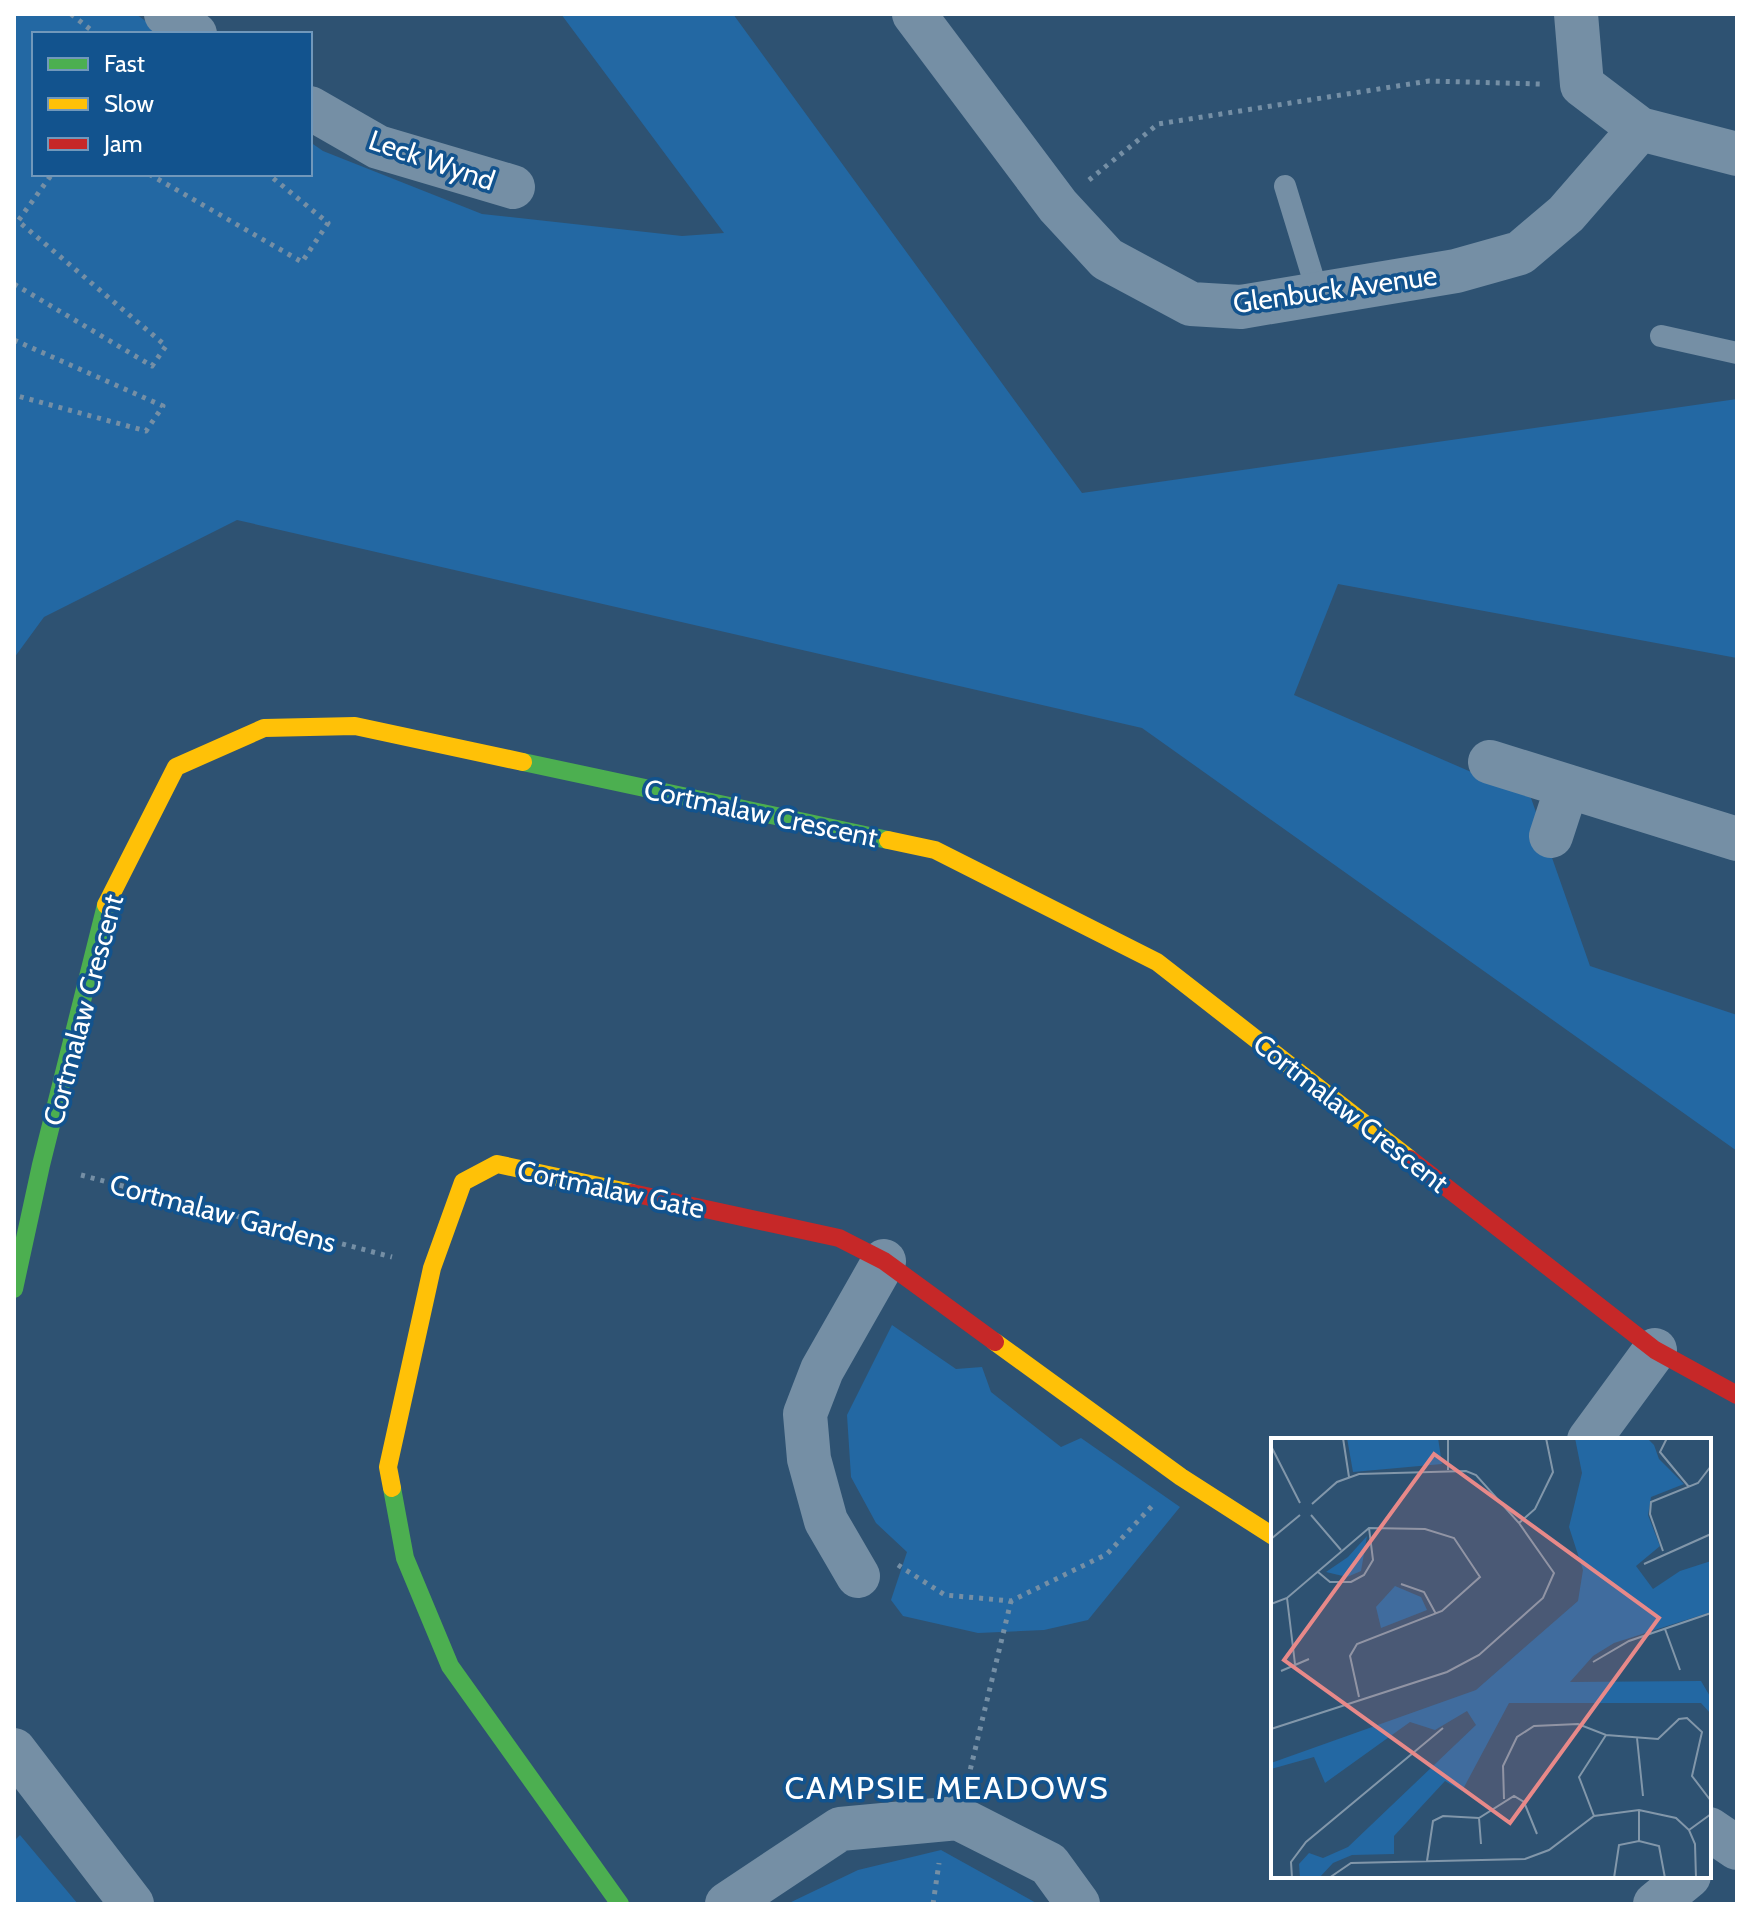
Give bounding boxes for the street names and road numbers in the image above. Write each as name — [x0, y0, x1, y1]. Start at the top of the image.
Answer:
street label: Leck Wynd — [364, 123, 500, 197]
street label: Glenbuck Avenue — [1231, 258, 1439, 320]
street label: Cortmalaw Crescent — [641, 772, 881, 854]
street label: Cortmalaw Crescent — [36, 891, 130, 1129]
street label: Cortmalaw Crescent — [1247, 1026, 1455, 1200]
street label: Cortmalaw Gate — [514, 1153, 708, 1225]
street label: Cortmalaw Gardens — [106, 1166, 340, 1260]

